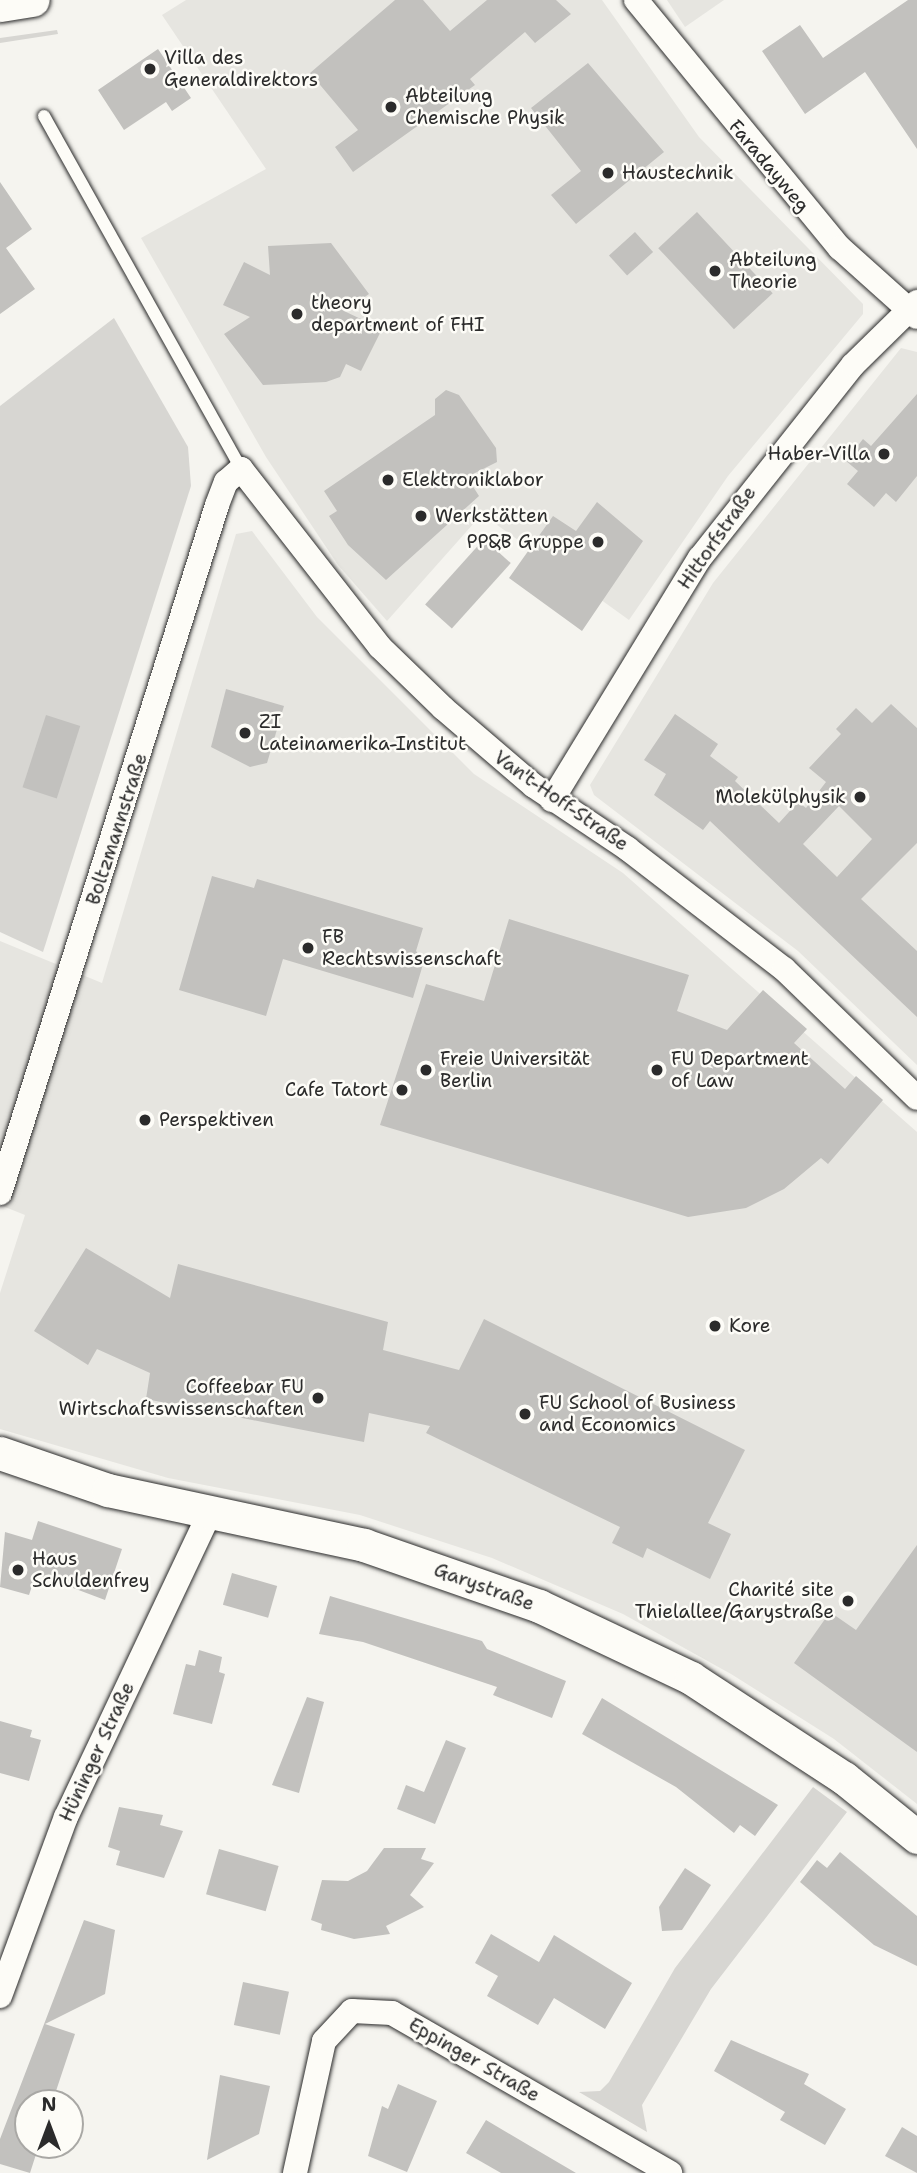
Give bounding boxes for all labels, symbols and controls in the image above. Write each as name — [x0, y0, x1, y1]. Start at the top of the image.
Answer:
place label: Villa des Generaldirektors — [164, 47, 318, 91]
marker: Villa des Generaldirektors — [142, 61, 158, 77]
place label: Abteilung Chemische Physik — [405, 85, 565, 129]
marker: Abteilung Chemische Physik — [383, 99, 399, 115]
street label: Faradayweg — [724, 115, 814, 217]
place label: Haustechnik — [622, 162, 734, 184]
marker: Haustechnik — [600, 165, 616, 181]
place label: Abteilung Theorie — [729, 249, 817, 293]
marker: Abteilung Theorie — [707, 263, 723, 279]
place label: theory department of FHI — [311, 292, 484, 336]
marker: theory department of FHI — [289, 306, 305, 322]
place label: Haber-Villa — [767, 443, 870, 465]
marker: Haber-Villa — [876, 446, 892, 462]
place label: Elektroniklabor — [402, 469, 544, 491]
marker: Elektroniklabor — [380, 472, 396, 488]
street label: Hittorfstraße — [673, 482, 761, 594]
place label: Werkstätten — [435, 505, 548, 527]
marker: Werkstätten — [413, 508, 429, 524]
place label: PP&B Gruppe — [466, 531, 584, 553]
marker: PP&B Gruppe — [590, 534, 606, 550]
place label: ZI Lateinamerika-Institut — [259, 711, 466, 755]
marker: ZI Lateinamerika-Institut — [237, 725, 253, 741]
street label: Van't-Hoff-Straße — [489, 746, 633, 856]
street label: Boltzmannstraße — [82, 750, 152, 908]
place label: Molekülphysik — [715, 786, 846, 808]
marker: Molekülphysik — [852, 789, 868, 805]
place label: FB Rechtswissenschaft — [322, 926, 502, 970]
marker: FB Rechtswissenschaft — [300, 940, 316, 956]
place label: Freie Universität Berlin — [440, 1048, 590, 1092]
place label: FU Department of Law — [671, 1048, 809, 1092]
marker: Freie Universität Berlin — [418, 1062, 434, 1078]
marker: FU Department of Law — [649, 1062, 665, 1078]
place label: Cafe Tatort — [285, 1079, 388, 1101]
marker: Cafe Tatort — [394, 1082, 410, 1098]
place label: Perspektiven — [159, 1109, 274, 1131]
marker: Perspektiven — [137, 1112, 153, 1128]
place label: Kore — [729, 1315, 770, 1337]
marker: Kore — [707, 1318, 723, 1334]
place label: Coffeebar FU Wirtschaftswissenschaften — [58, 1376, 304, 1420]
marker: Coffeebar FU Wirtschaftswissenschaften — [310, 1390, 326, 1406]
place label: FU School of Business and Economics — [539, 1392, 736, 1436]
marker: FU School of Business and Economics — [517, 1406, 533, 1422]
place label: Haus Schuldenfrey — [32, 1548, 150, 1592]
street label: Garystraße — [431, 1558, 537, 1616]
marker: Haus Schuldenfrey — [10, 1562, 26, 1578]
place label: Charité site Thielallee/Garystraße — [635, 1579, 834, 1623]
marker: Charité site Thielallee/Garystraße — [840, 1593, 856, 1609]
street label: Hüninger Straße — [55, 1679, 139, 1825]
street label: Eppinger Straße — [404, 2013, 544, 2107]
north arrow — [14, 2089, 84, 2159]
text: N — [41, 2092, 57, 2117]

